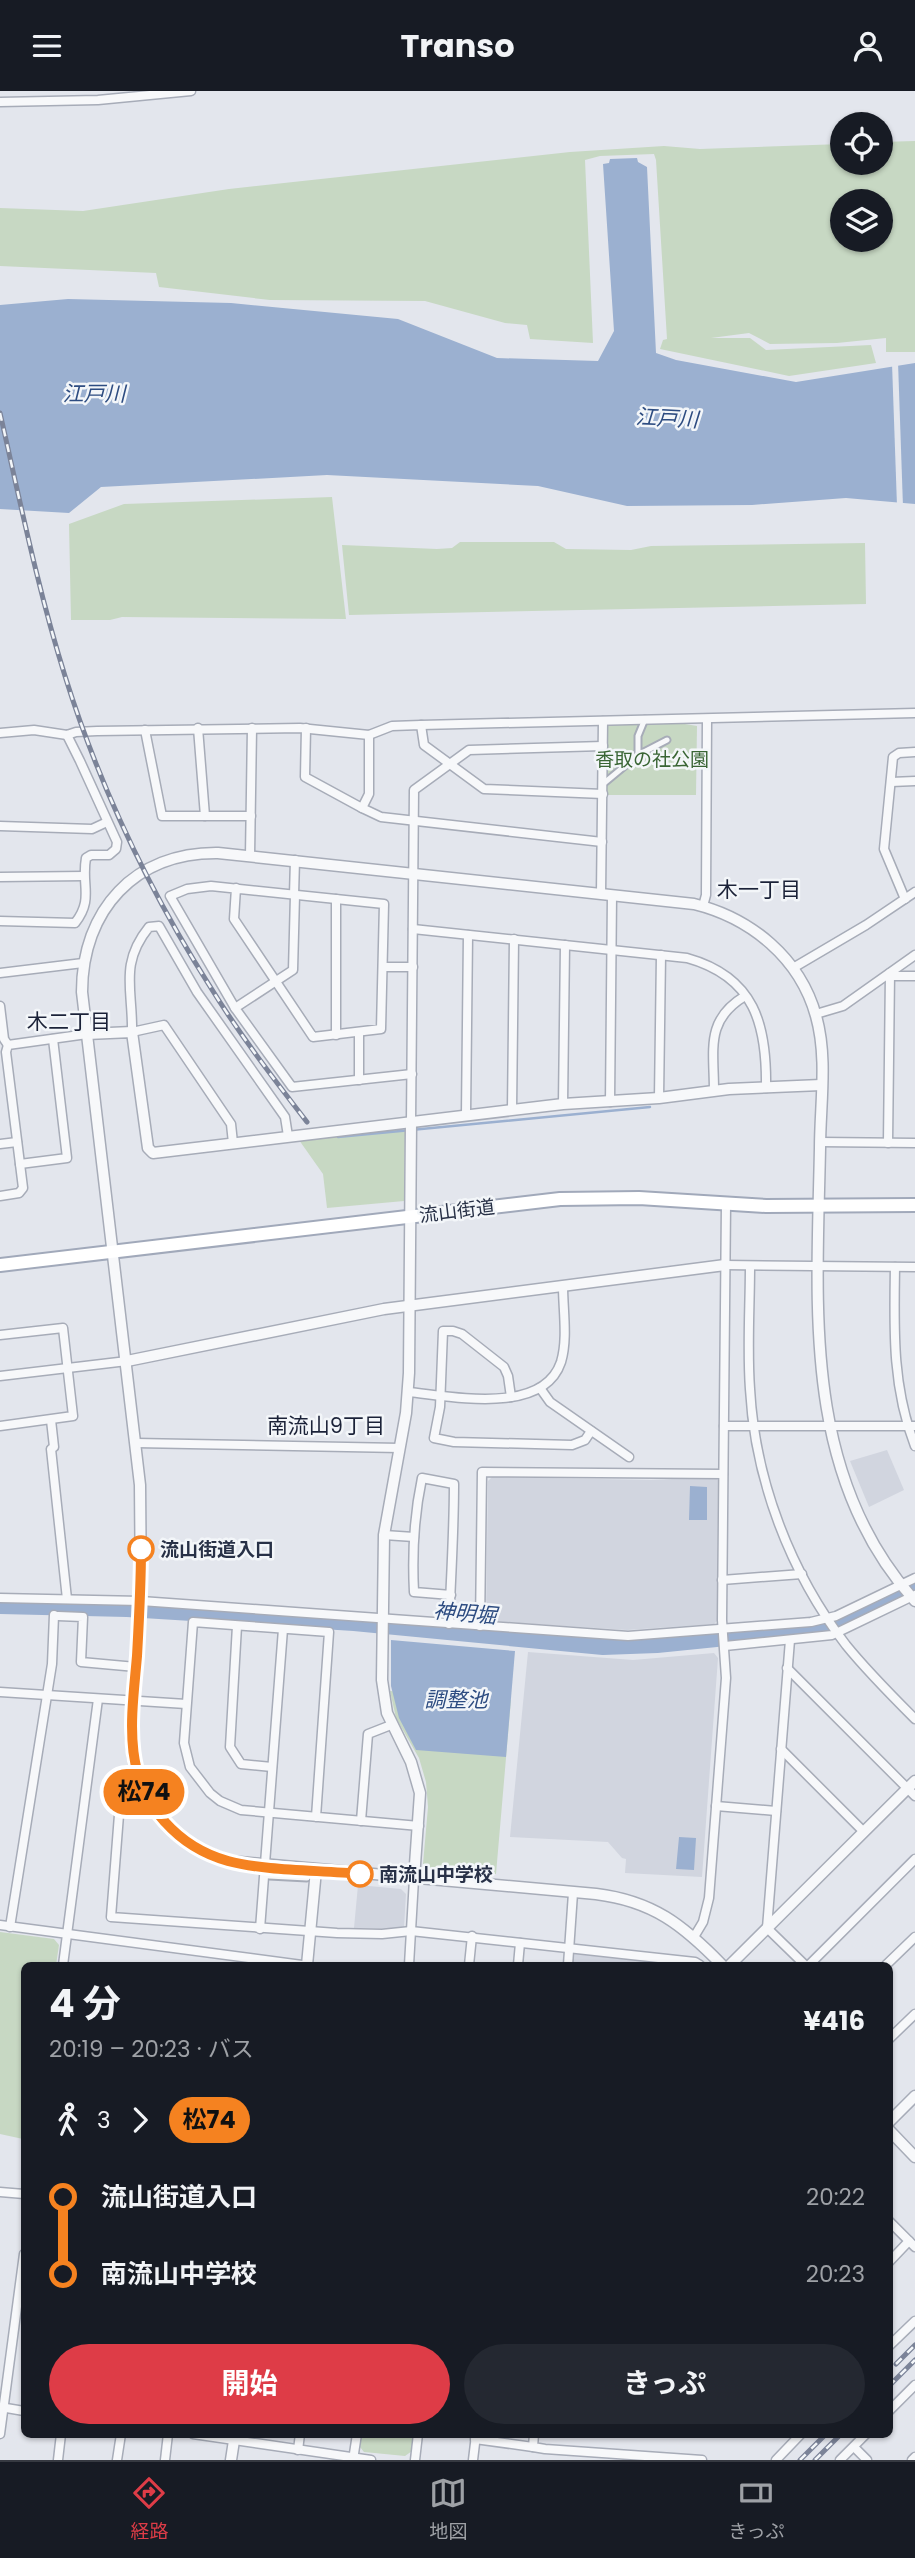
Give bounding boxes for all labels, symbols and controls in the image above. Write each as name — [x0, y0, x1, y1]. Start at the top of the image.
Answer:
text: Transo — [400, 23, 515, 68]
icon: menu — [28, 27, 66, 65]
icon: person — [849, 27, 887, 65]
map controls — [830, 112, 893, 252]
button: locate — [830, 112, 893, 175]
button: layers — [830, 189, 893, 252]
water label: 江戸川 — [63, 379, 127, 408]
water label: 江戸川 — [635, 402, 701, 434]
park label: 香取の社公園 — [595, 746, 709, 773]
district label: 木一丁目 — [717, 875, 801, 904]
district label: 木二丁目 — [27, 1007, 111, 1036]
street label: 流山街道 — [418, 1193, 496, 1229]
district label: 南流山9丁目 — [267, 1411, 385, 1440]
marker: 流山街道入口 — [128, 1536, 154, 1562]
place label: 流山街道入口 — [160, 1536, 274, 1563]
water label: 神明堀 — [432, 1596, 501, 1630]
water label: 調整池 — [425, 1685, 489, 1714]
line badge: 松74 — [104, 1769, 184, 1815]
text: 松74 — [117, 1775, 171, 1808]
marker: 南流山中学校 — [347, 1861, 373, 1887]
place label: 南流山中学校 — [379, 1861, 493, 1888]
text: 4 分 — [49, 1977, 121, 2030]
text: ¥416 — [804, 2003, 865, 2039]
text: 20:19 – 20:23 · バス — [49, 2033, 254, 2065]
icon: walk — [49, 2101, 87, 2139]
icon: forward — [121, 2101, 159, 2139]
text: 松74 — [183, 2103, 236, 2136]
text: 3 — [97, 2104, 111, 2136]
text: 流山街道入口 — [101, 2179, 257, 2215]
text: 20:22 — [806, 2181, 865, 2213]
text: 南流山中学校 — [101, 2256, 257, 2292]
text: 20:23 — [806, 2258, 865, 2290]
button: 開始 — [49, 2344, 450, 2424]
button: きっぷ — [464, 2344, 865, 2424]
tab: 経路 — [130, 2474, 168, 2546]
tab: 地図 — [429, 2474, 467, 2546]
tab: きっぷ — [728, 2474, 785, 2546]

